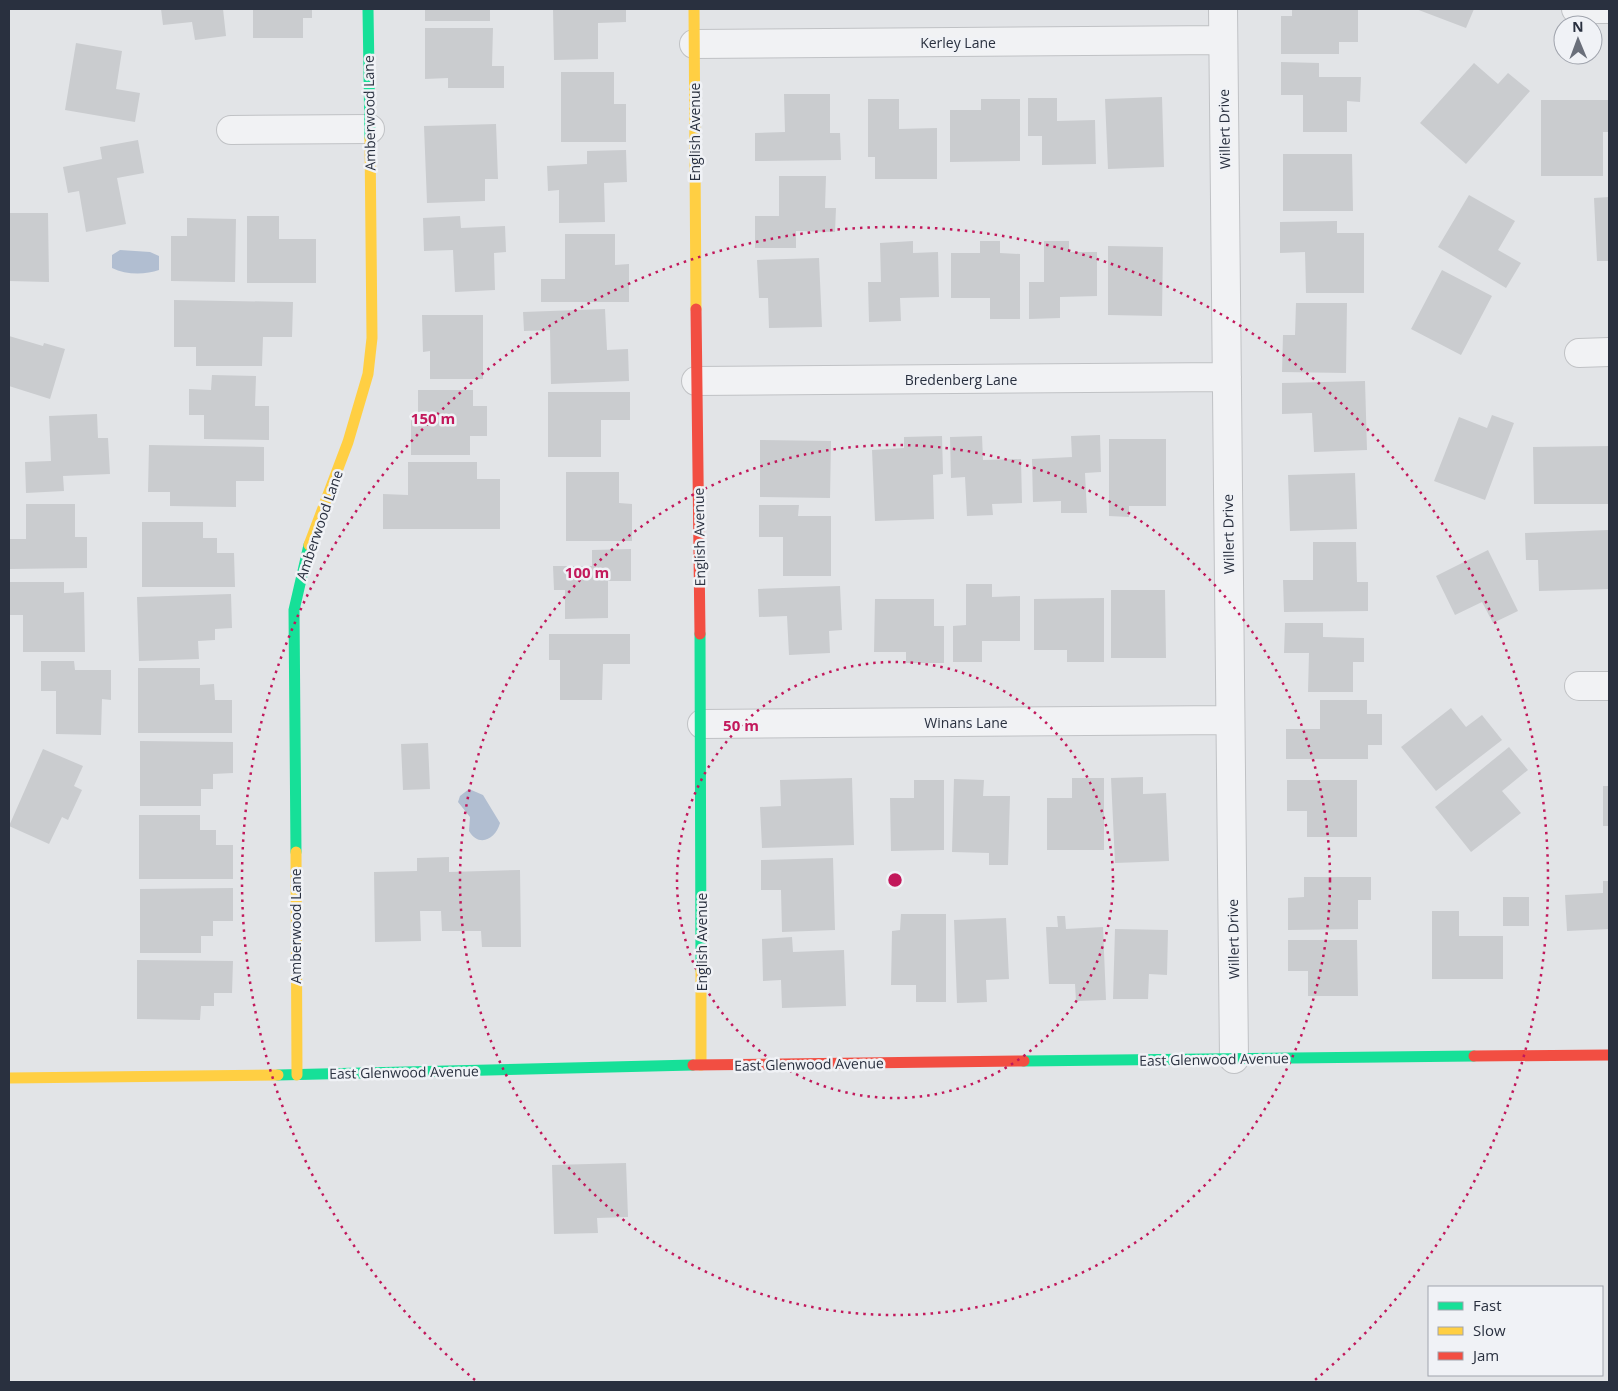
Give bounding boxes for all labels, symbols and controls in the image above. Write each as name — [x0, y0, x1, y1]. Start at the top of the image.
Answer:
north arrow — [1553, 15, 1603, 65]
text: N — [1572, 17, 1584, 36]
street label: Kerley Lane — [920, 33, 996, 52]
street label: Amberwood Lane — [358, 55, 380, 171]
street label: English Avenue — [685, 83, 704, 181]
street label: Willert Drive — [1214, 89, 1234, 169]
street label: Bredenberg Lane — [905, 370, 1017, 389]
text: 150 m — [411, 408, 455, 428]
street label: Amberwood Lane — [291, 467, 347, 583]
street label: English Avenue — [689, 487, 709, 586]
street label: Willert Drive — [1218, 494, 1238, 574]
text: 100 m — [565, 562, 609, 582]
street label: Winans Lane — [924, 713, 1008, 732]
text: 50 m — [723, 715, 759, 735]
street label: Amberwood Lane — [286, 868, 305, 984]
centre of rings — [886, 871, 904, 889]
street label: English Avenue — [692, 893, 711, 991]
street label: Willert Drive — [1223, 899, 1243, 979]
street label: East Glenwood Avenue — [1139, 1048, 1289, 1070]
street label: East Glenwood Avenue — [734, 1053, 884, 1075]
street label: East Glenwood Avenue — [329, 1061, 479, 1083]
legend — [1428, 1286, 1603, 1376]
text: Fast — [1473, 1295, 1502, 1315]
text: Slow — [1473, 1320, 1506, 1340]
text: Jam — [1471, 1345, 1499, 1365]

